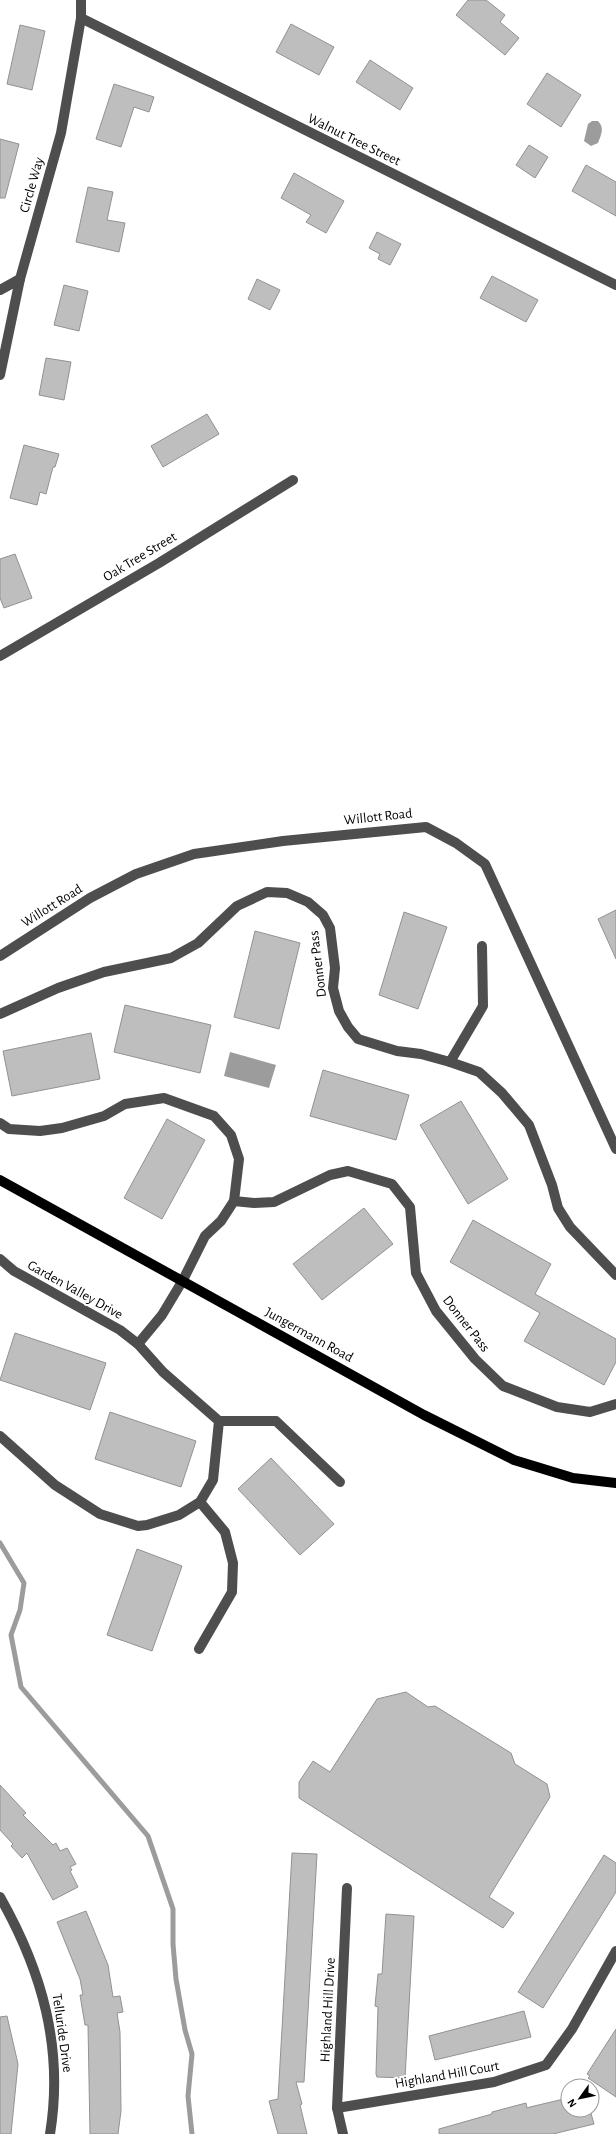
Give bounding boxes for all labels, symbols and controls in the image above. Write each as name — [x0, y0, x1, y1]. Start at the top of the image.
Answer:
street label: Walnut Tree Street — [305, 111, 403, 169]
street label: Circle Way — [17, 156, 47, 214]
street label: Oak Tree Street — [101, 529, 180, 584]
street label: Willott Road — [343, 806, 413, 828]
street label: Willott Road — [19, 882, 85, 930]
street label: Donner Pass — [307, 930, 329, 998]
street label: Garden Valley Drive — [25, 1258, 125, 1322]
street label: Donner Pass — [440, 1293, 492, 1355]
street label: Jungermann Road — [263, 1305, 355, 1365]
street label: Highland Hill Drive — [318, 1957, 338, 2063]
street label: Telluride Drive — [50, 1993, 74, 2073]
street label: Highland Hill Court — [394, 2059, 501, 2091]
north arrow — [560, 2078, 600, 2118]
text: N — [565, 2097, 579, 2109]

